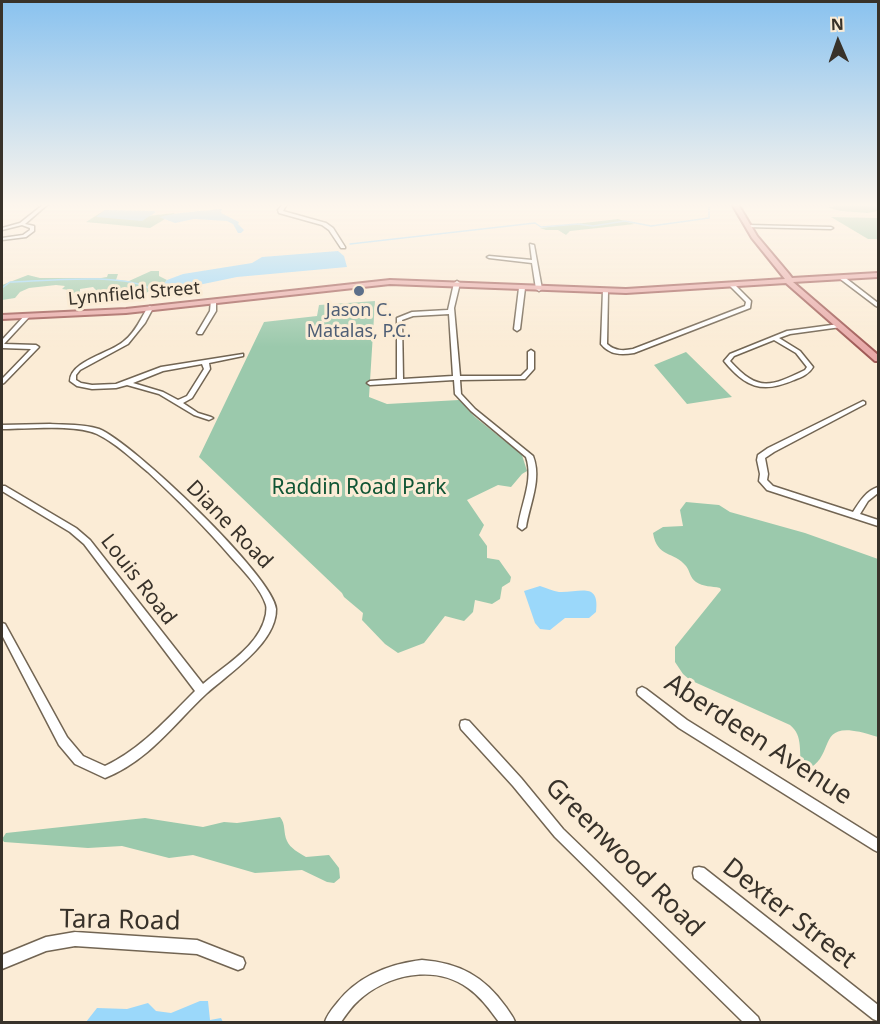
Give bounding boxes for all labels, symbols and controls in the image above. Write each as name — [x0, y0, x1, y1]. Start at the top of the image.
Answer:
north arrow — [808, 12, 868, 72]
text: N — [830, 13, 844, 35]
street label: Lynnfield Street — [67, 277, 201, 311]
marker: Jason C. Matalas, P.C. — [352, 284, 366, 298]
place label: Jason C. Matalas, P.C. — [307, 300, 411, 342]
park label: Raddin Road Park — [272, 475, 446, 501]
street label: Diane Road — [181, 476, 277, 574]
street label: Louis Road — [95, 530, 181, 630]
street label: Aberdeen Avenue — [659, 668, 857, 812]
street label: Greenwood Road — [538, 772, 710, 944]
street label: Dexter Street — [716, 852, 862, 976]
street label: Tara Road — [59, 904, 181, 938]

